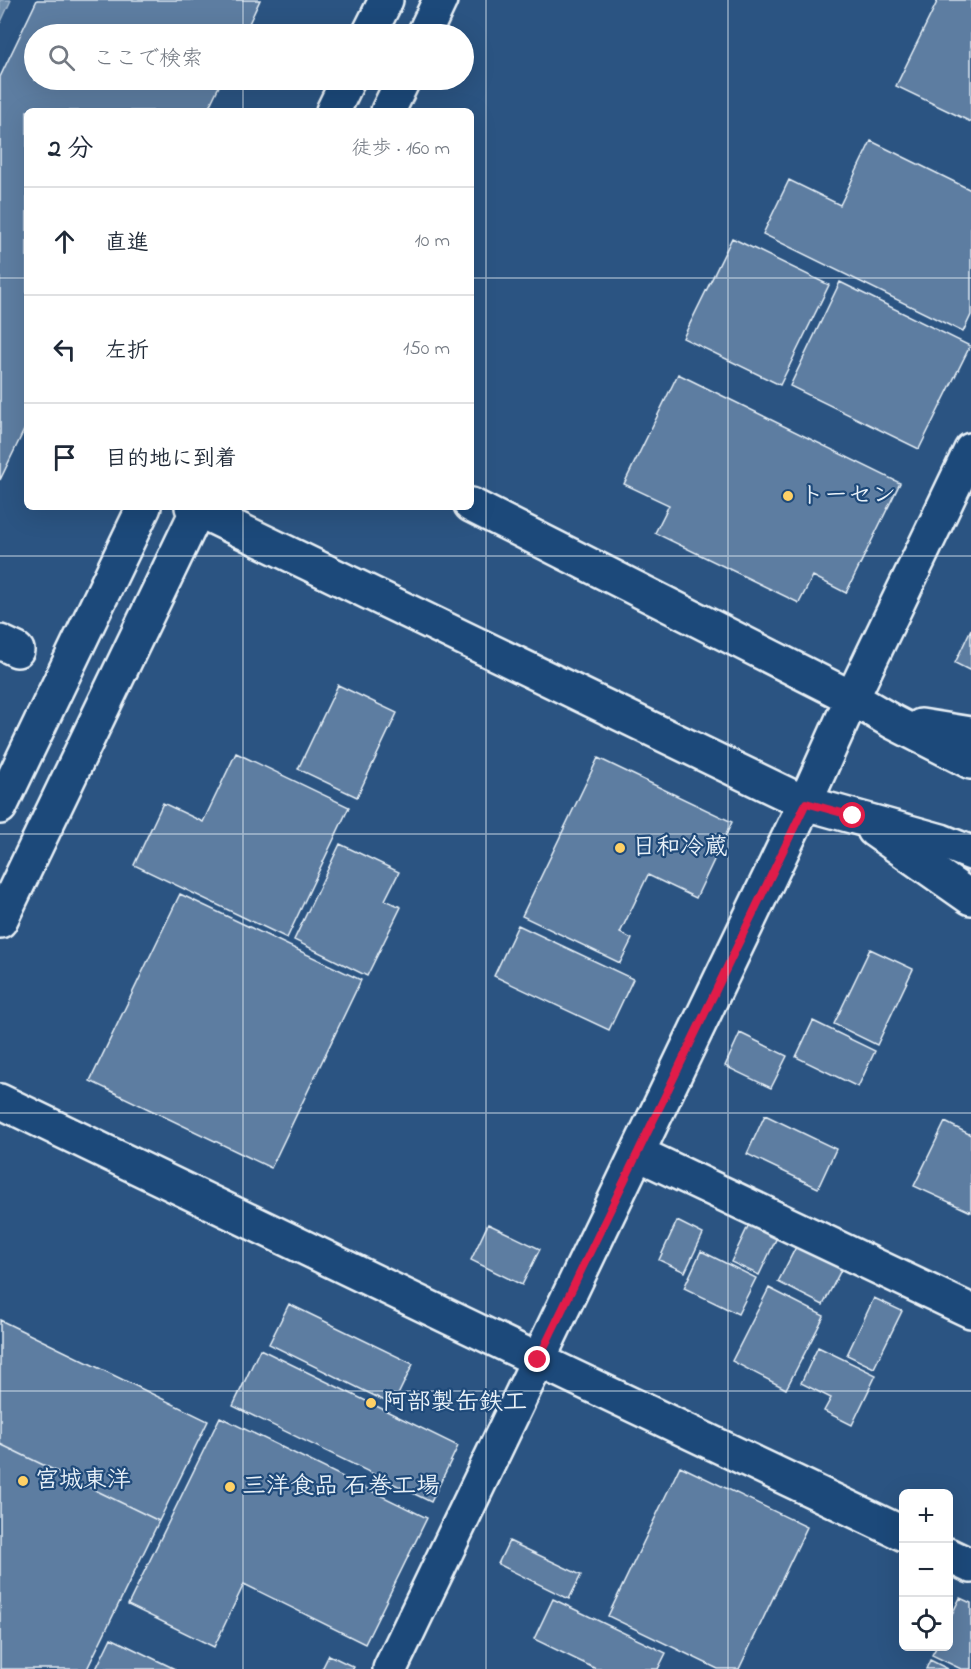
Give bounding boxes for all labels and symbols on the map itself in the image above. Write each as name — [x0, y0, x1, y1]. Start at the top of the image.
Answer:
place label: トーセン — [800, 479, 896, 514]
marker: トーセン — [781, 489, 795, 503]
route start — [839, 802, 865, 828]
place label: 日和冷蔵 — [632, 831, 728, 866]
marker: 日和冷蔵 — [613, 841, 627, 855]
route end — [524, 1346, 550, 1372]
place label: 阿部製缶鉄工 — [383, 1386, 527, 1421]
marker: 阿部製缶鉄工 — [364, 1396, 378, 1410]
place label: 宮城東洋 — [35, 1464, 131, 1499]
place label: 三洋食品 石巻工場 — [242, 1470, 440, 1505]
marker: 宮城東洋 — [16, 1474, 30, 1488]
marker: 三洋食品 石巻工場 — [223, 1480, 237, 1494]

